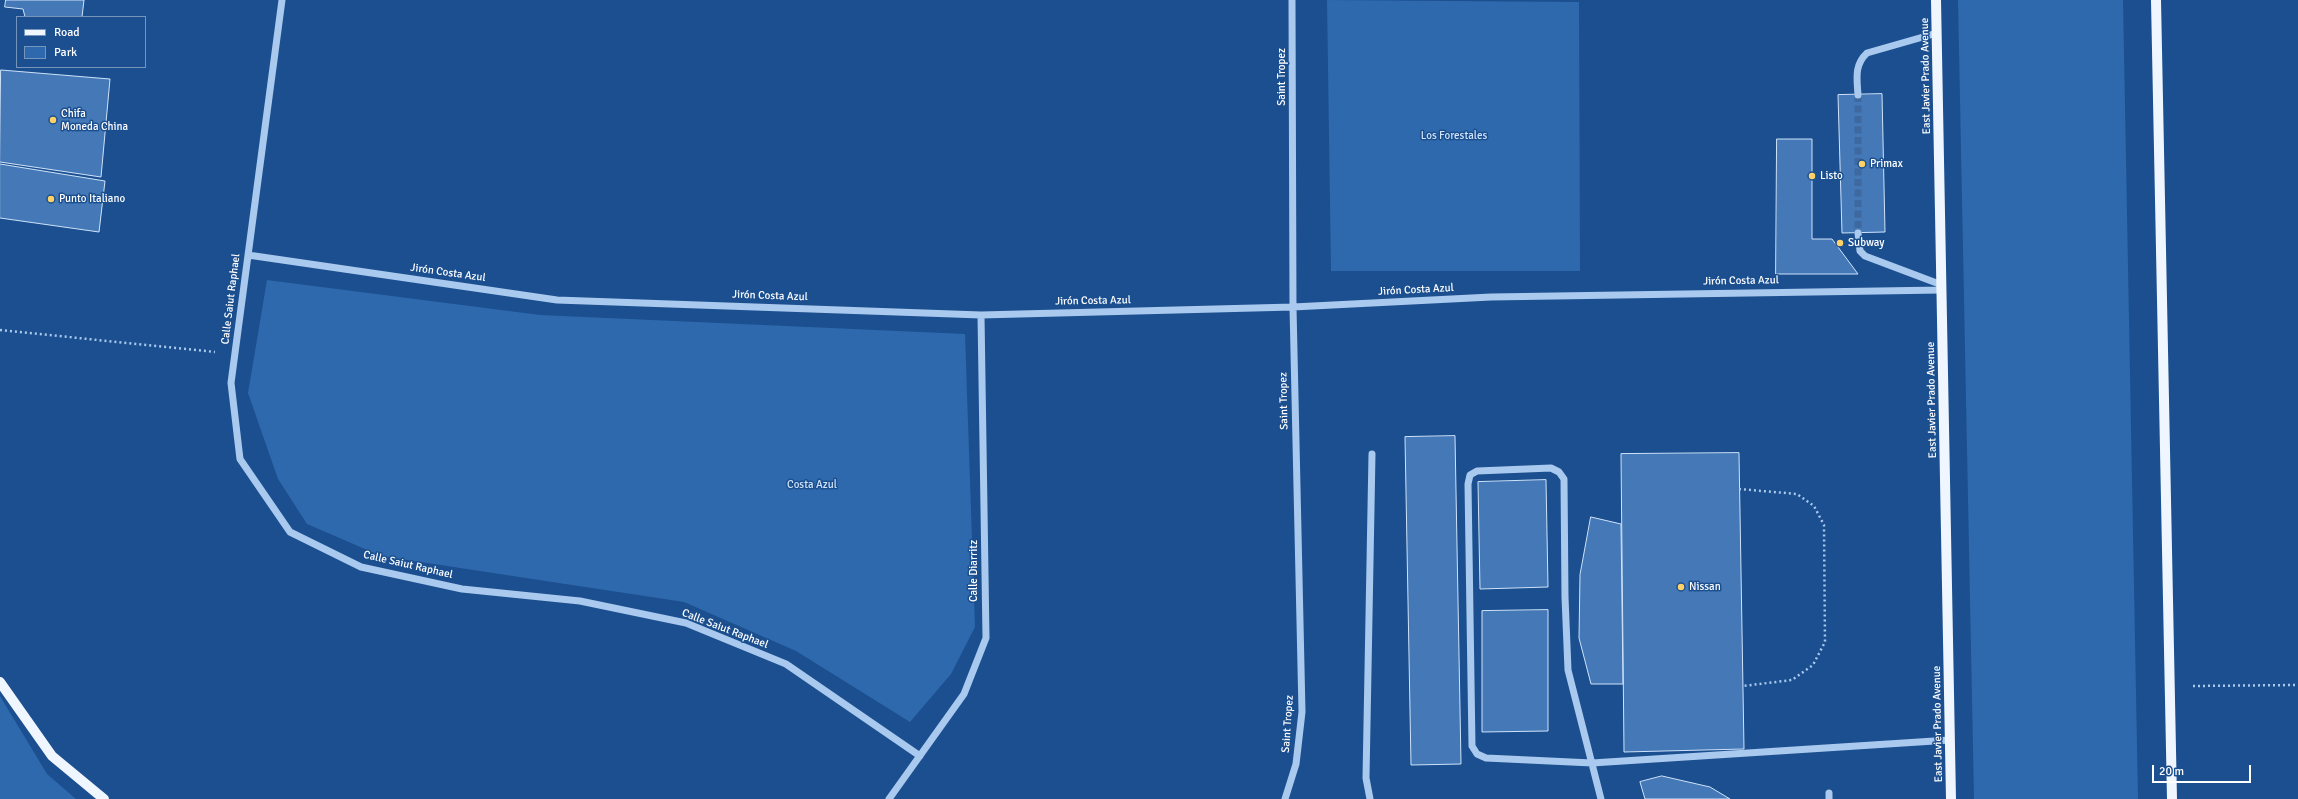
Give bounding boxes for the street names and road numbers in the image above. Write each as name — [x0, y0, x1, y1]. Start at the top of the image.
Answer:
street label: East Javier Prado Avenue — [1918, 18, 1934, 134]
street label: Saint Tropez — [1275, 48, 1289, 106]
street label: Calle Saiut Raphael — [219, 253, 243, 345]
street label: Jirón Costa Azul — [410, 261, 486, 285]
street label: Jirón Costa Azul — [1703, 274, 1779, 288]
street label: Jirón Costa Azul — [1378, 281, 1454, 299]
street label: Jirón Costa Azul — [732, 288, 808, 304]
street label: Jirón Costa Azul — [1055, 294, 1131, 308]
street label: East Javier Prado Avenue — [1924, 342, 1940, 458]
street label: Saint Tropez — [1277, 372, 1291, 430]
street label: Calle Diarritz — [967, 540, 981, 602]
street label: Calle Saiut Raphael — [362, 548, 454, 582]
street label: Calle Saiut Raphael — [680, 606, 770, 652]
street label: East Javier Prado Avenue — [1930, 666, 1946, 782]
street label: Saint Tropez — [1279, 695, 1297, 753]

